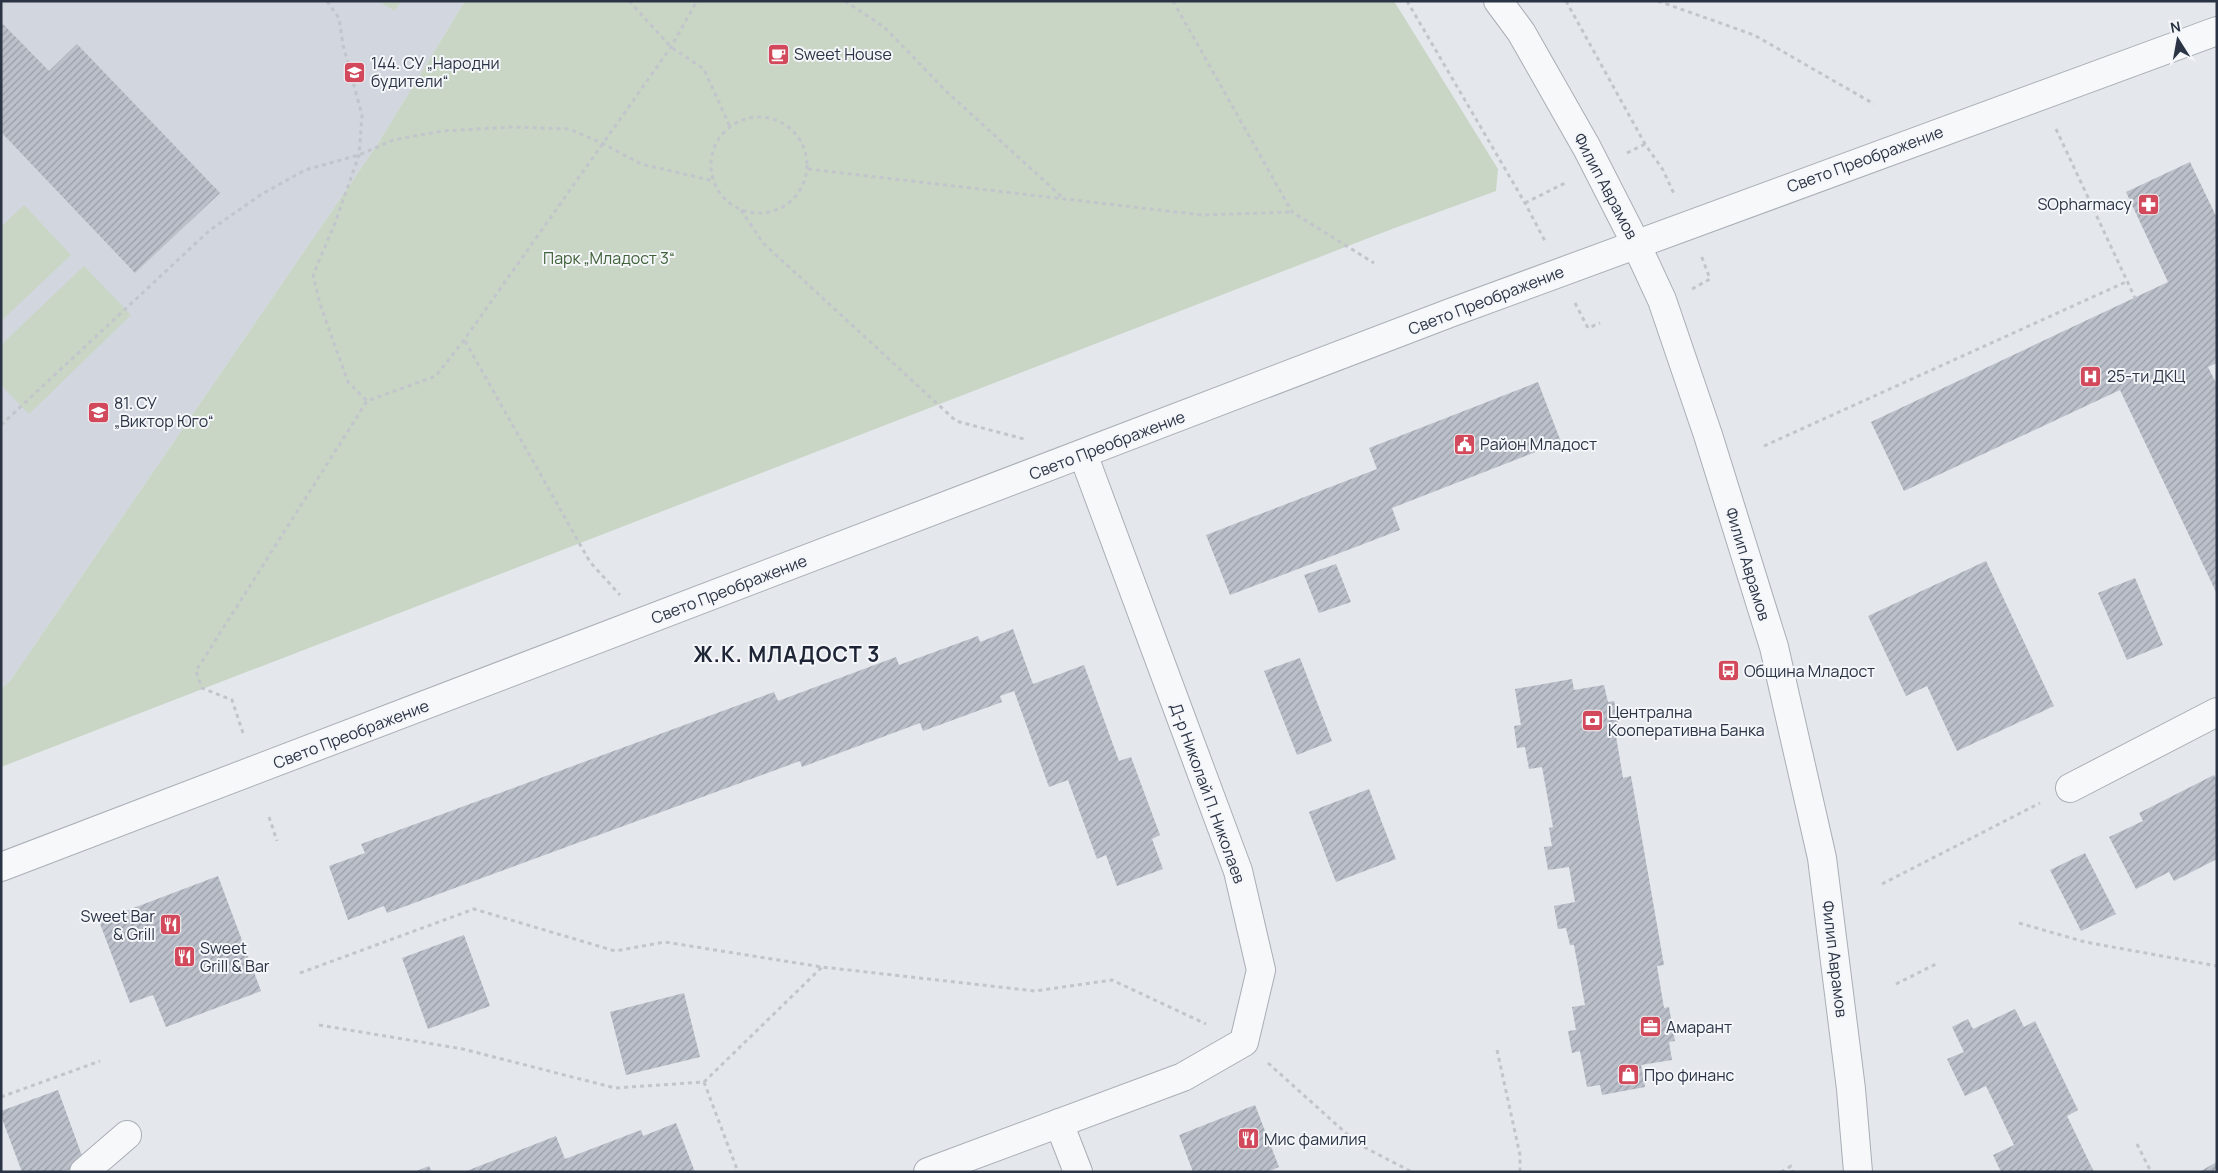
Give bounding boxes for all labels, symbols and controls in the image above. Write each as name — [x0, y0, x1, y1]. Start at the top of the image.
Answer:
north arrow — [2153, 15, 2203, 65]
text: N — [2169, 16, 2182, 37]
cafe icon: Sweet House — [766, 42, 790, 66]
place label: Sweet House — [794, 43, 892, 65]
place label: 144. СУ „Народни будители“ — [371, 52, 500, 92]
school or university icon: 144. СУ „Народни будители“ — [343, 60, 367, 84]
street label: Свето Преображение — [1784, 120, 1946, 198]
street label: Филип Аврамов — [1569, 129, 1643, 243]
pharmacy icon: SOpharmacy — [2136, 192, 2160, 216]
place label: SOpharmacy — [2037, 193, 2133, 215]
park label: Парк „Младост 3“ — [543, 247, 675, 269]
street label: Свето Преображение — [1405, 260, 1567, 340]
hospital icon: 25-ти ДКЦ — [2079, 364, 2103, 388]
place label: 25-ти ДКЦ — [2107, 365, 2186, 387]
place label: 81. СУ „Виктор Юго“ — [114, 392, 214, 432]
school or university icon: 81. СУ „Виктор Юго“ — [86, 400, 110, 424]
street label: Свето Преображение — [1026, 405, 1188, 485]
public building icon: Район Младост — [1452, 432, 1476, 456]
place label: Район Младост — [1480, 433, 1597, 455]
street label: Филип Аврамов — [1720, 505, 1776, 624]
street label: Свето Преображение — [648, 549, 810, 629]
district label: Ж.К. МЛАДОСТ 3 — [693, 640, 881, 668]
bus stop icon: Община Младост — [1716, 659, 1740, 683]
place label: Община Младост — [1744, 660, 1875, 682]
street label: Свето Преображение — [270, 694, 432, 774]
street label: Д-р Николай П. Николаев — [1165, 700, 1251, 887]
place label: Централна Кооперативна Банка — [1608, 701, 1765, 741]
bank icon: Централна Кооперативна Банка — [1580, 709, 1604, 733]
street label: Филип Аврамов — [1817, 899, 1853, 1019]
place label: Sweet Bar & Grill — [80, 905, 155, 945]
restaurant icon: Sweet Bar & Grill — [159, 913, 183, 937]
place label: Sweet Grill & Bar — [200, 937, 270, 977]
restaurant icon: Sweet Grill & Bar — [172, 945, 196, 969]
office icon: Амарант — [1638, 1015, 1662, 1039]
place label: Амарант — [1666, 1016, 1732, 1038]
shop icon: Про финанс — [1616, 1063, 1640, 1087]
place label: Про финанс — [1644, 1064, 1735, 1086]
restaurant icon: Мис фамилия — [1236, 1127, 1260, 1151]
place label: Мис фамилия — [1264, 1128, 1366, 1150]

